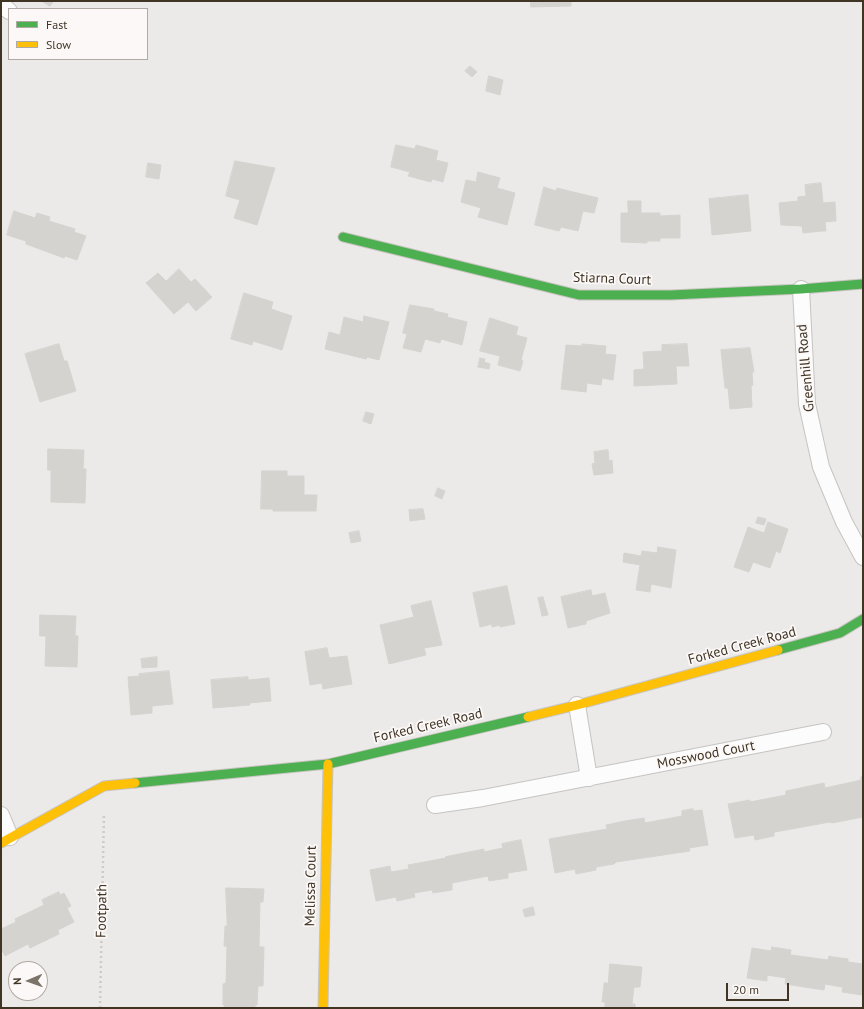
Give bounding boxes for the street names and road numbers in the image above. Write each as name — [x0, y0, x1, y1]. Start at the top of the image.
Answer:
street label: Stiarna Court — [573, 269, 651, 289]
street label: Greenhill Road — [794, 323, 818, 413]
street label: Forked Creek Road — [686, 624, 798, 668]
street label: Forked Creek Road — [372, 705, 484, 747]
street label: Mosswood Court — [656, 737, 756, 773]
street label: Melissa Court — [302, 845, 320, 927]
street label: Footpath — [93, 884, 111, 938]

